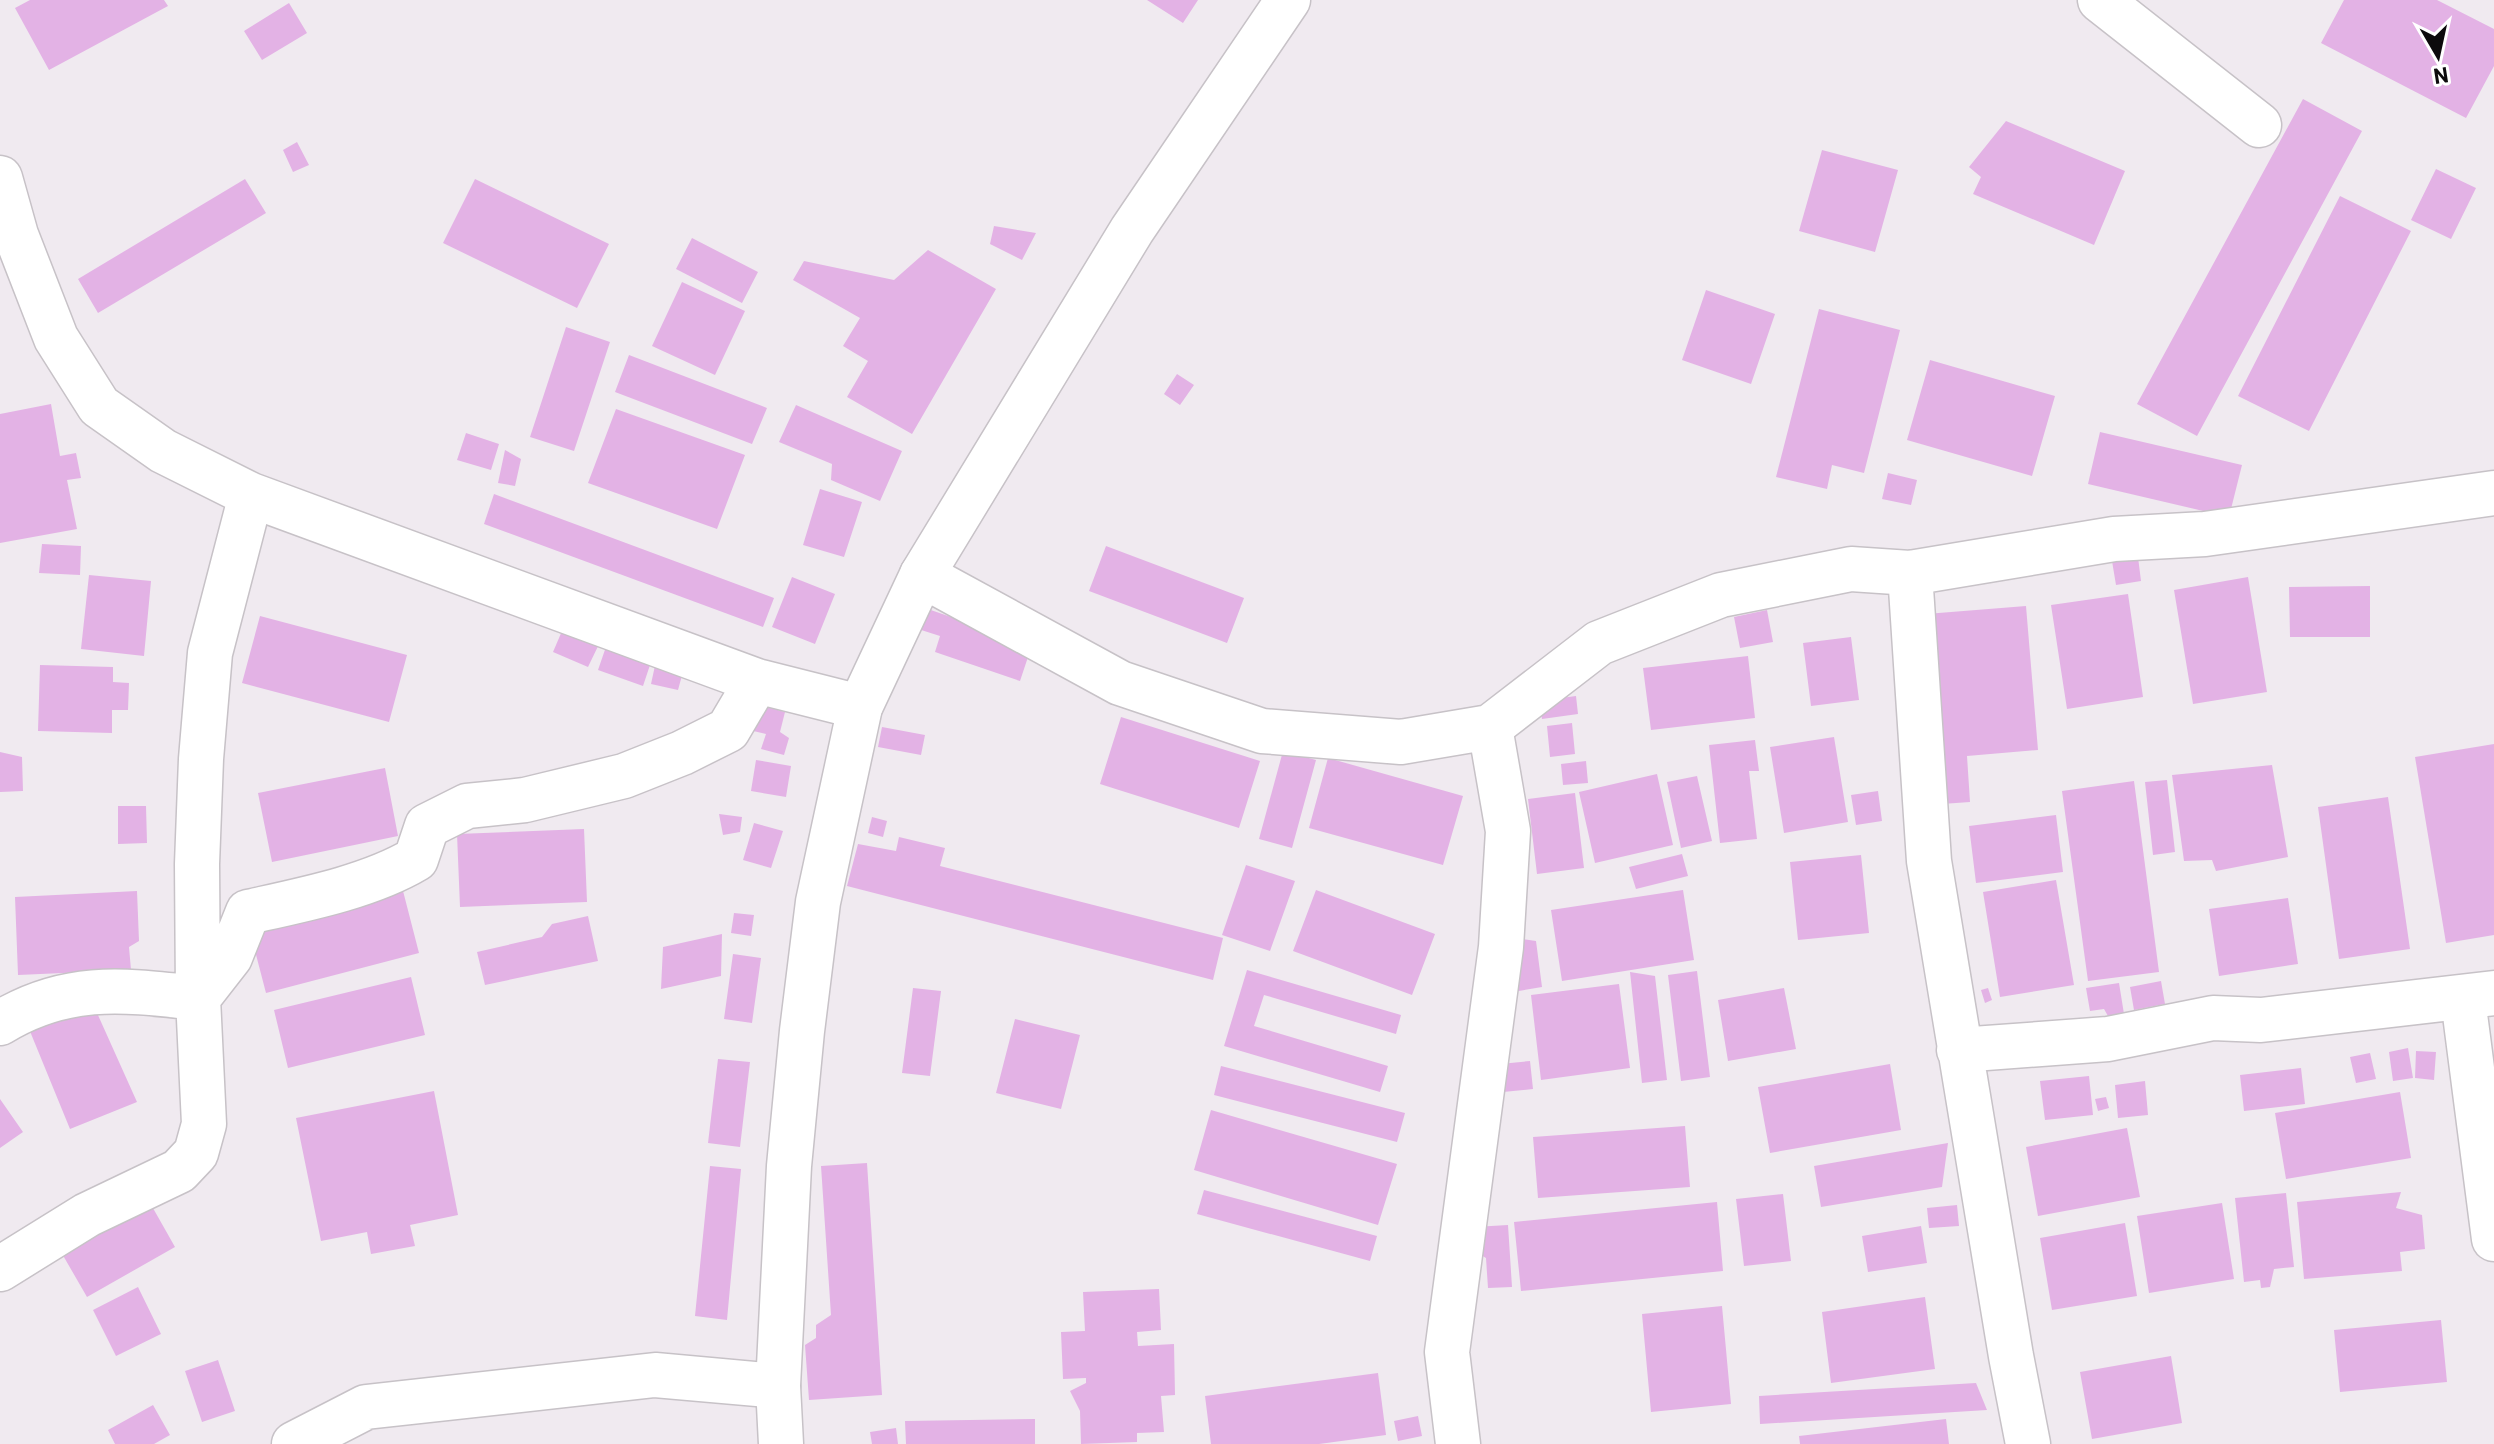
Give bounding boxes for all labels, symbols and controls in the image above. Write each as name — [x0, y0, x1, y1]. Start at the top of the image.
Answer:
north arrow — [2398, 16, 2478, 96]
text: N — [2432, 63, 2451, 91]

